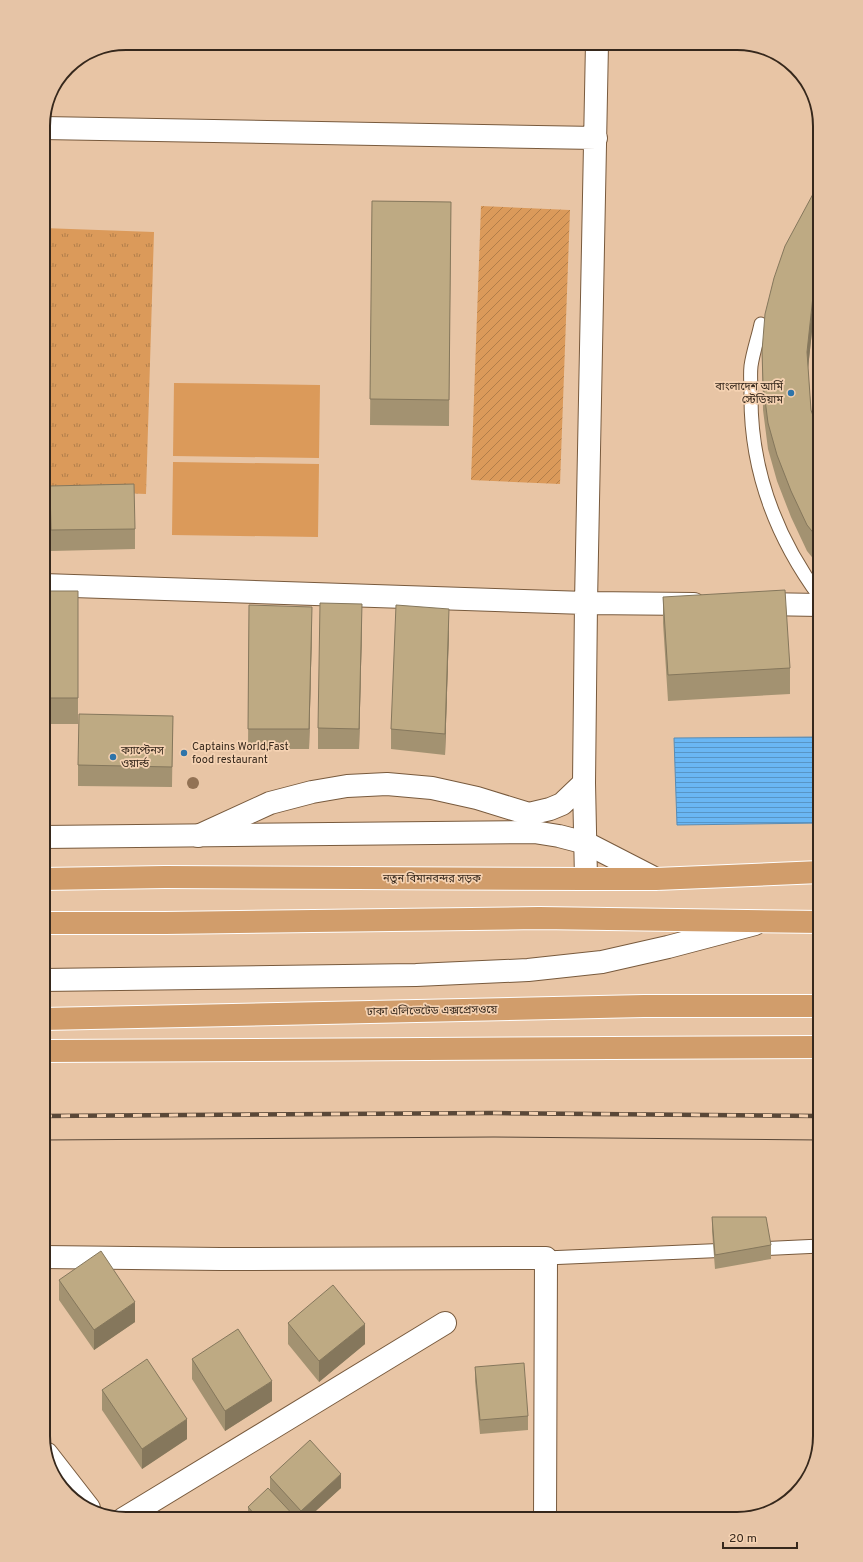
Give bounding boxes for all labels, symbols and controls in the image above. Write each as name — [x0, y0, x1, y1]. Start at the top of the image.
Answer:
place label: বাংলাদেশ আর্মি স্টেডিয়াম — [714, 379, 784, 407]
marker: বাংলাদেশ আর্মি স্টেডিয়াম — [786, 388, 796, 398]
place label: Captains World,Fast food restaurant — [192, 740, 289, 767]
place label: ক্যাপ্টেনস ওয়ার্ল্ড — [120, 744, 164, 771]
marker: Captains World,Fast food restaurant — [179, 748, 189, 758]
marker: ক্যাপ্টেনস ওয়ার্ল্ড — [108, 752, 118, 762]
street label: নতুন বিমানবন্দর সড়ক — [382, 872, 481, 886]
street label: ঢাকা এলিভেটেড এক্সপ্রেসওয়ে — [366, 1003, 497, 1019]
scale bar — [723, 1524, 797, 1550]
text: 20 m — [729, 1531, 757, 1547]

